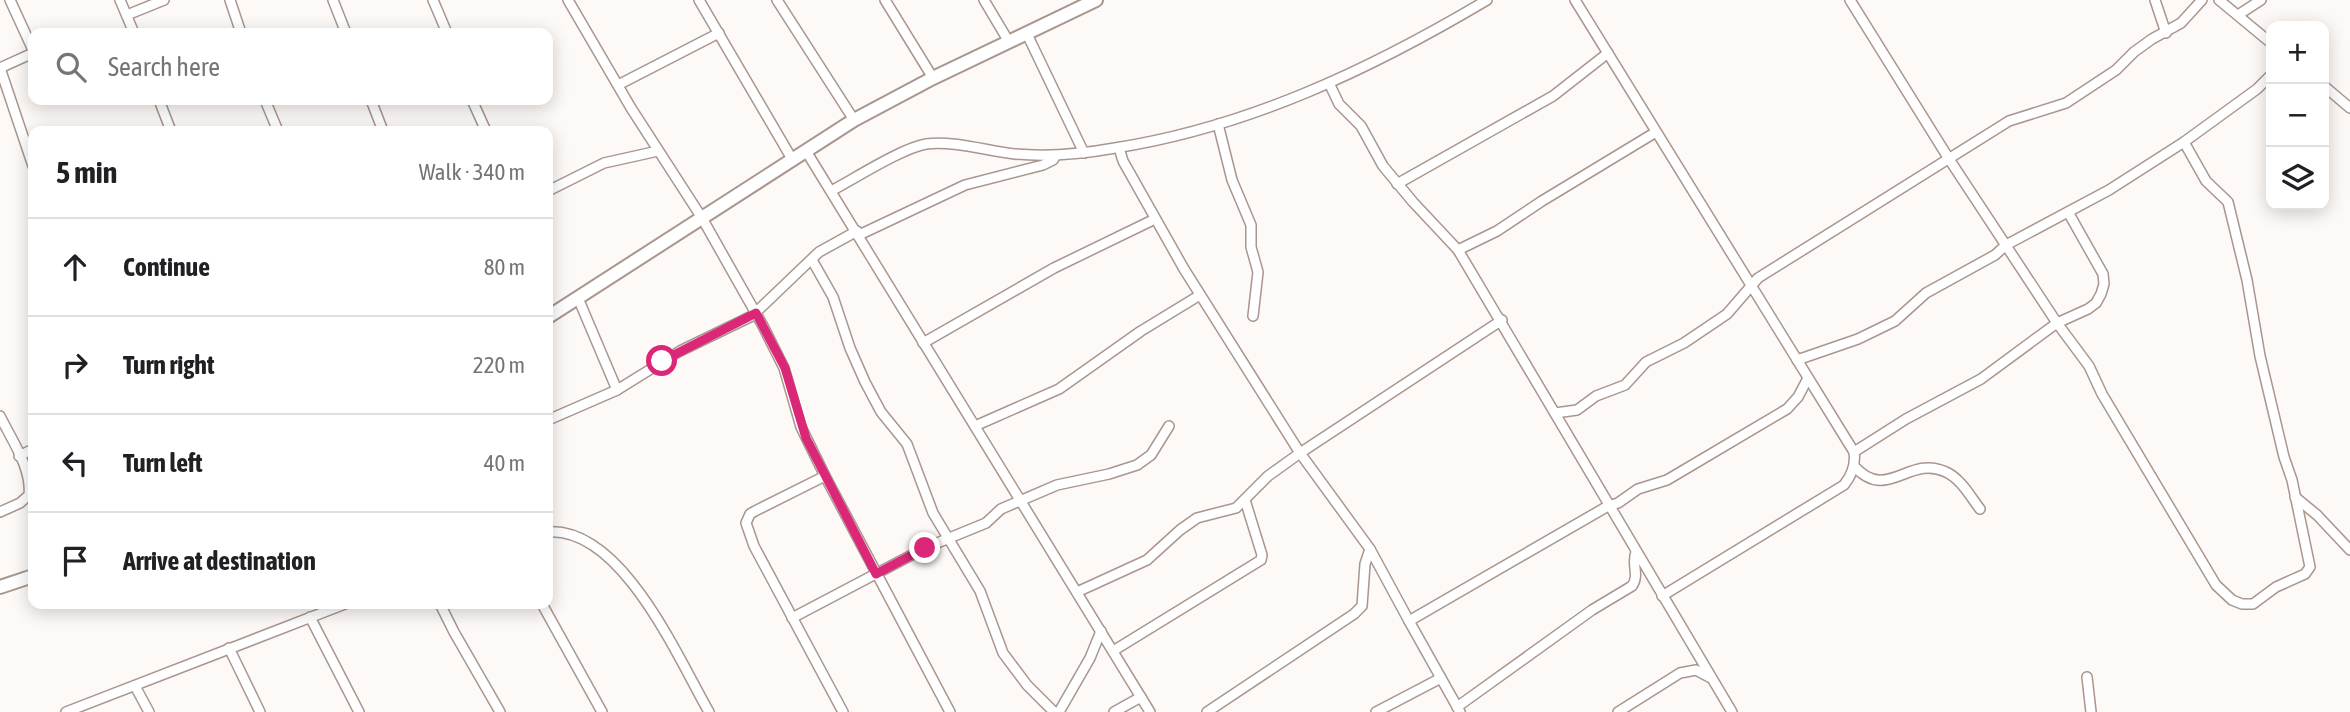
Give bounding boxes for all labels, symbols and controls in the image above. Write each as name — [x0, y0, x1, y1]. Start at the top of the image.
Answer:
map controls — [2266, 21, 2329, 210]
button: + — [2266, 21, 2329, 84]
search box — [28, 28, 553, 105]
icon: search — [52, 48, 90, 86]
text: Search here — [108, 52, 220, 82]
button: − — [2266, 84, 2329, 147]
button: layers — [2266, 147, 2329, 210]
text: 5 min — [56, 155, 117, 189]
text: Walk · 340 m — [419, 159, 525, 185]
icon: ahead — [56, 248, 94, 286]
text: Continue — [123, 252, 210, 282]
text: 80 m — [484, 254, 525, 280]
route start — [646, 345, 677, 376]
icon: right — [56, 346, 94, 384]
text: Turn right — [123, 350, 214, 380]
text: 220 m — [473, 352, 525, 378]
icon: left — [56, 444, 94, 482]
text: Turn left — [123, 448, 203, 478]
text: 40 m — [484, 450, 525, 476]
route end — [909, 532, 940, 563]
icon: arrive — [56, 542, 94, 580]
text: Arrive at destination — [123, 546, 316, 576]

